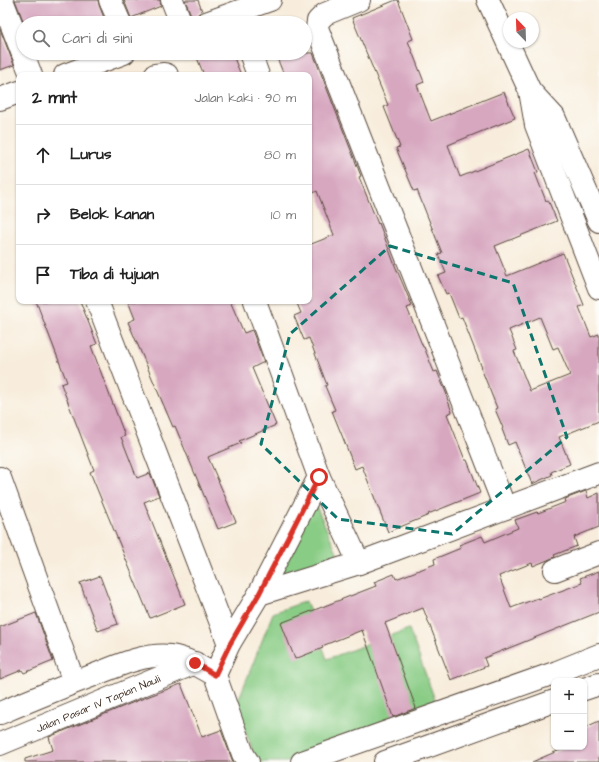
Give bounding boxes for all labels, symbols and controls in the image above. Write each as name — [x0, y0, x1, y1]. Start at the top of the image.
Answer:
north arrow — [503, 12, 539, 48]
search box — [16, 16, 312, 60]
icon: search — [30, 27, 52, 49]
text: Cari di sini — [62, 28, 132, 49]
text: 2 mnt — [32, 86, 77, 110]
text: Jalan kaki · 90 m — [194, 89, 296, 107]
icon: ahead — [32, 144, 54, 166]
text: Lurus — [70, 144, 111, 165]
text: 80 m — [264, 146, 296, 164]
icon: right — [32, 204, 54, 226]
text: Belok kanan — [70, 204, 154, 225]
text: 10 m — [271, 206, 296, 224]
icon: arrive — [32, 264, 54, 286]
text: Tiba di tujuan — [70, 264, 159, 285]
route start — [310, 468, 328, 486]
route end — [186, 654, 204, 672]
street label: Jalan Pasar IV Tapian Nauli — [34, 671, 163, 736]
map controls — [551, 678, 587, 750]
button: + — [551, 678, 587, 714]
button: − — [551, 714, 587, 750]

